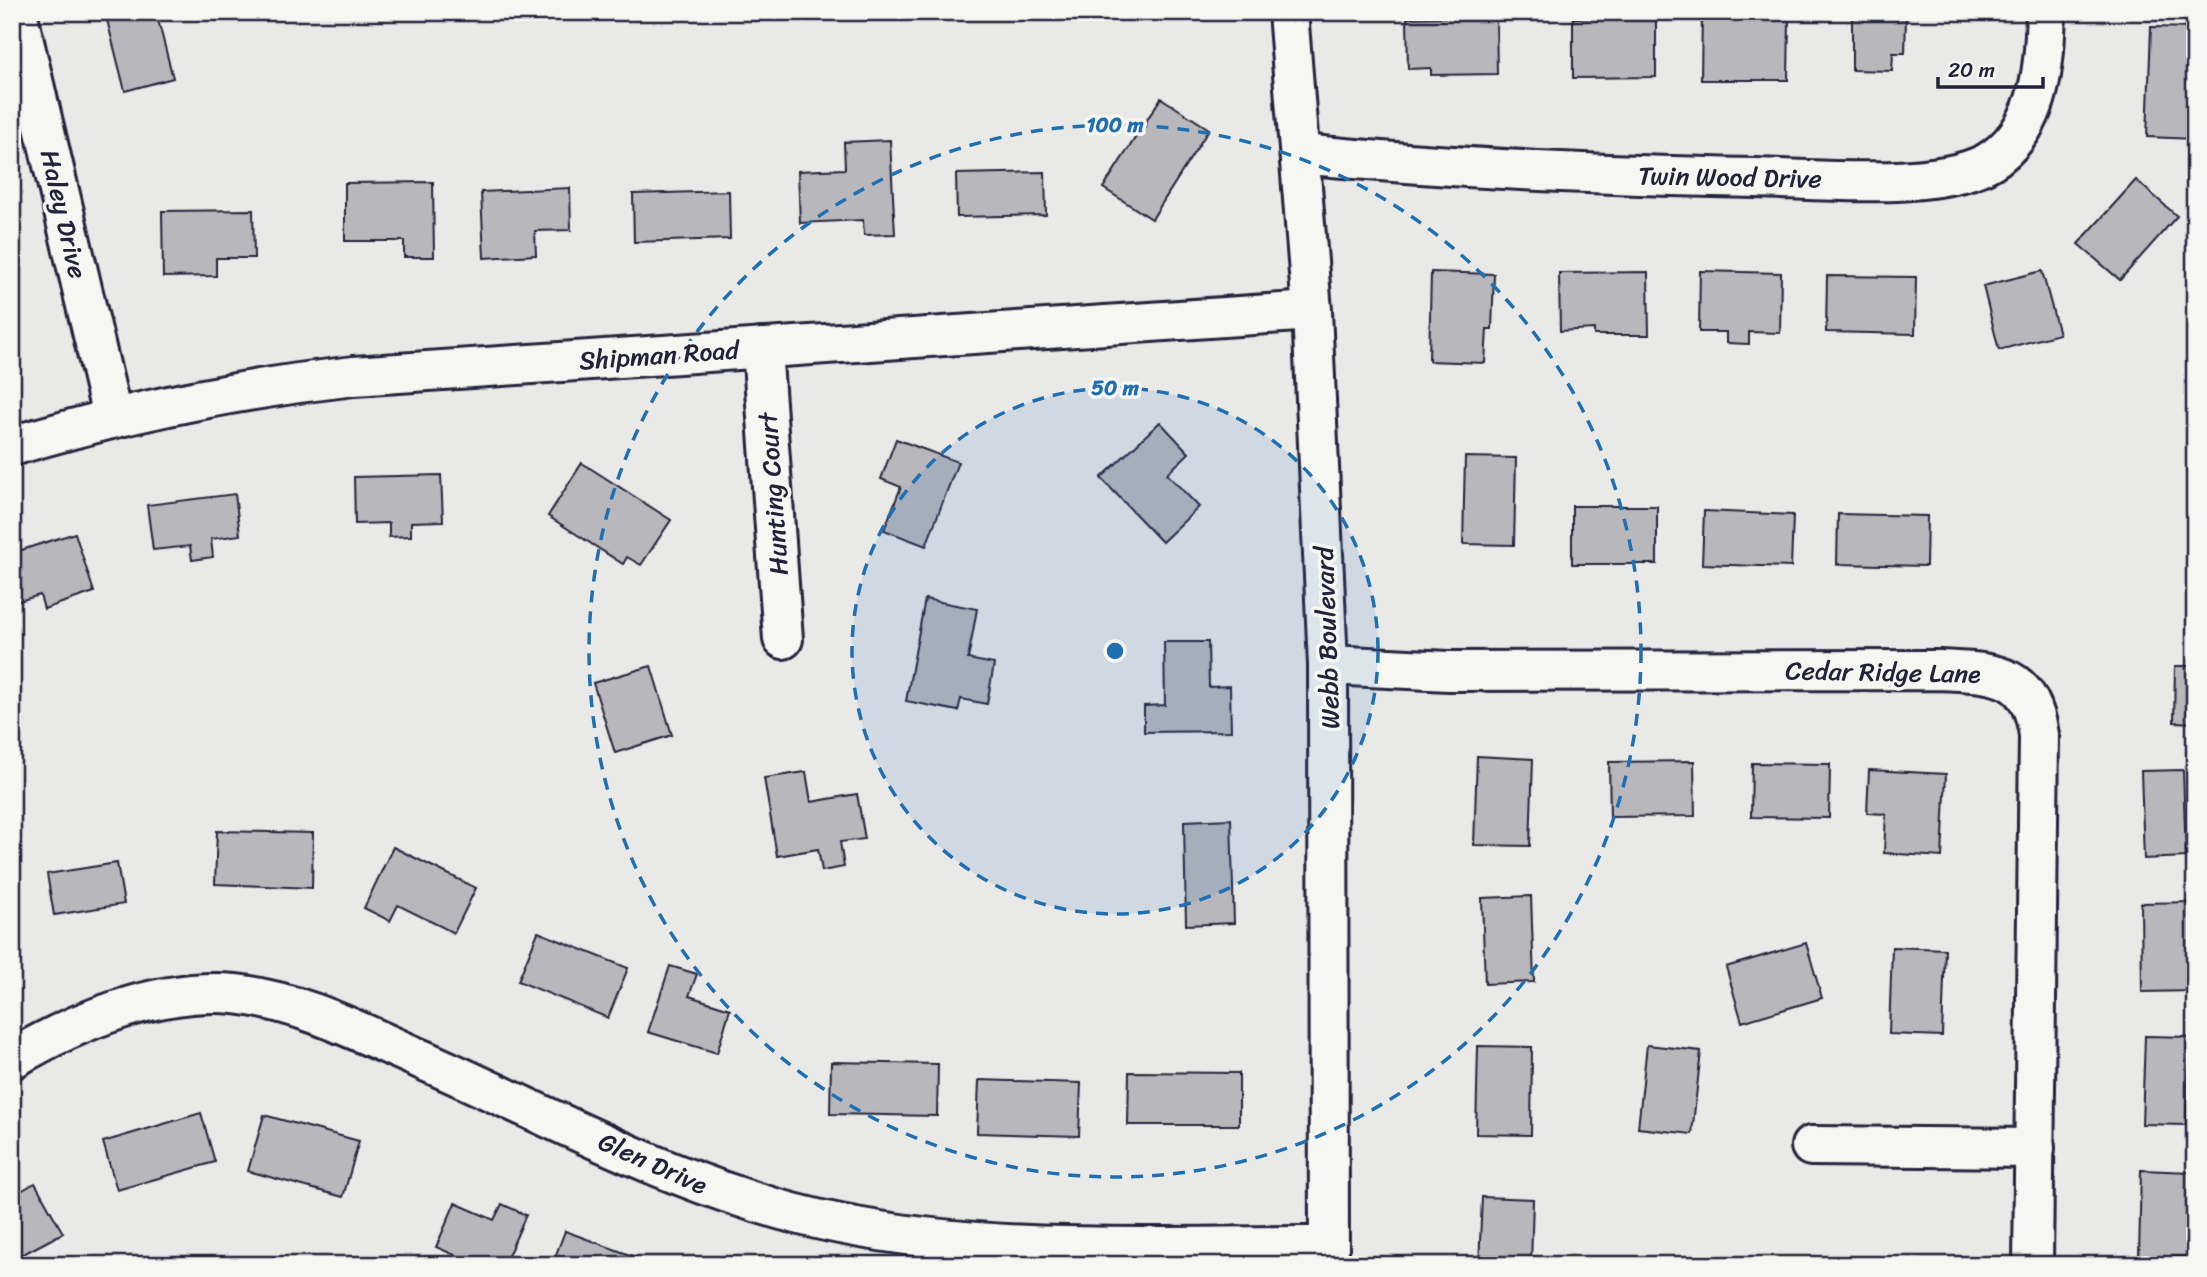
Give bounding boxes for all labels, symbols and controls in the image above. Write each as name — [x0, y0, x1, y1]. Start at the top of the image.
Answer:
scale bar — [1938, 46, 2042, 90]
text: 20 m — [1948, 51, 1995, 89]
text: 100 m — [1086, 106, 1144, 144]
street label: Haley Drive — [27, 145, 101, 283]
street label: Twin Wood Drive — [1638, 152, 1822, 202]
street label: Shipman Road — [578, 326, 743, 384]
text: 50 m — [1091, 369, 1140, 407]
street label: Hunting Court — [744, 410, 802, 577]
street label: Webb Boulevard — [1301, 544, 1353, 730]
centre of rings — [1103, 639, 1127, 663]
street label: Cedar Ridge Lane — [1785, 647, 1981, 697]
street label: Glen Drive — [591, 1118, 716, 1208]

